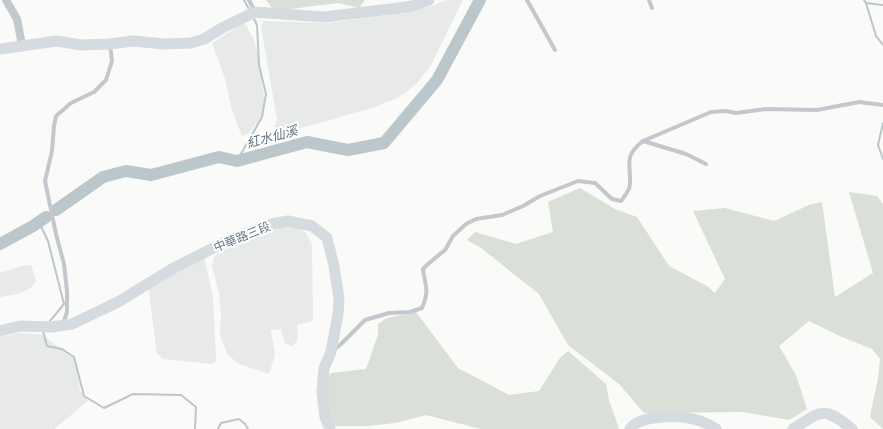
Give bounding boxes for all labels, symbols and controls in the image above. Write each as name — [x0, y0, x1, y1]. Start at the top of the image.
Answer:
water label: 紅水仙溪 — [245, 123, 299, 151]
street label: 中華路三段 — [211, 219, 273, 255]

